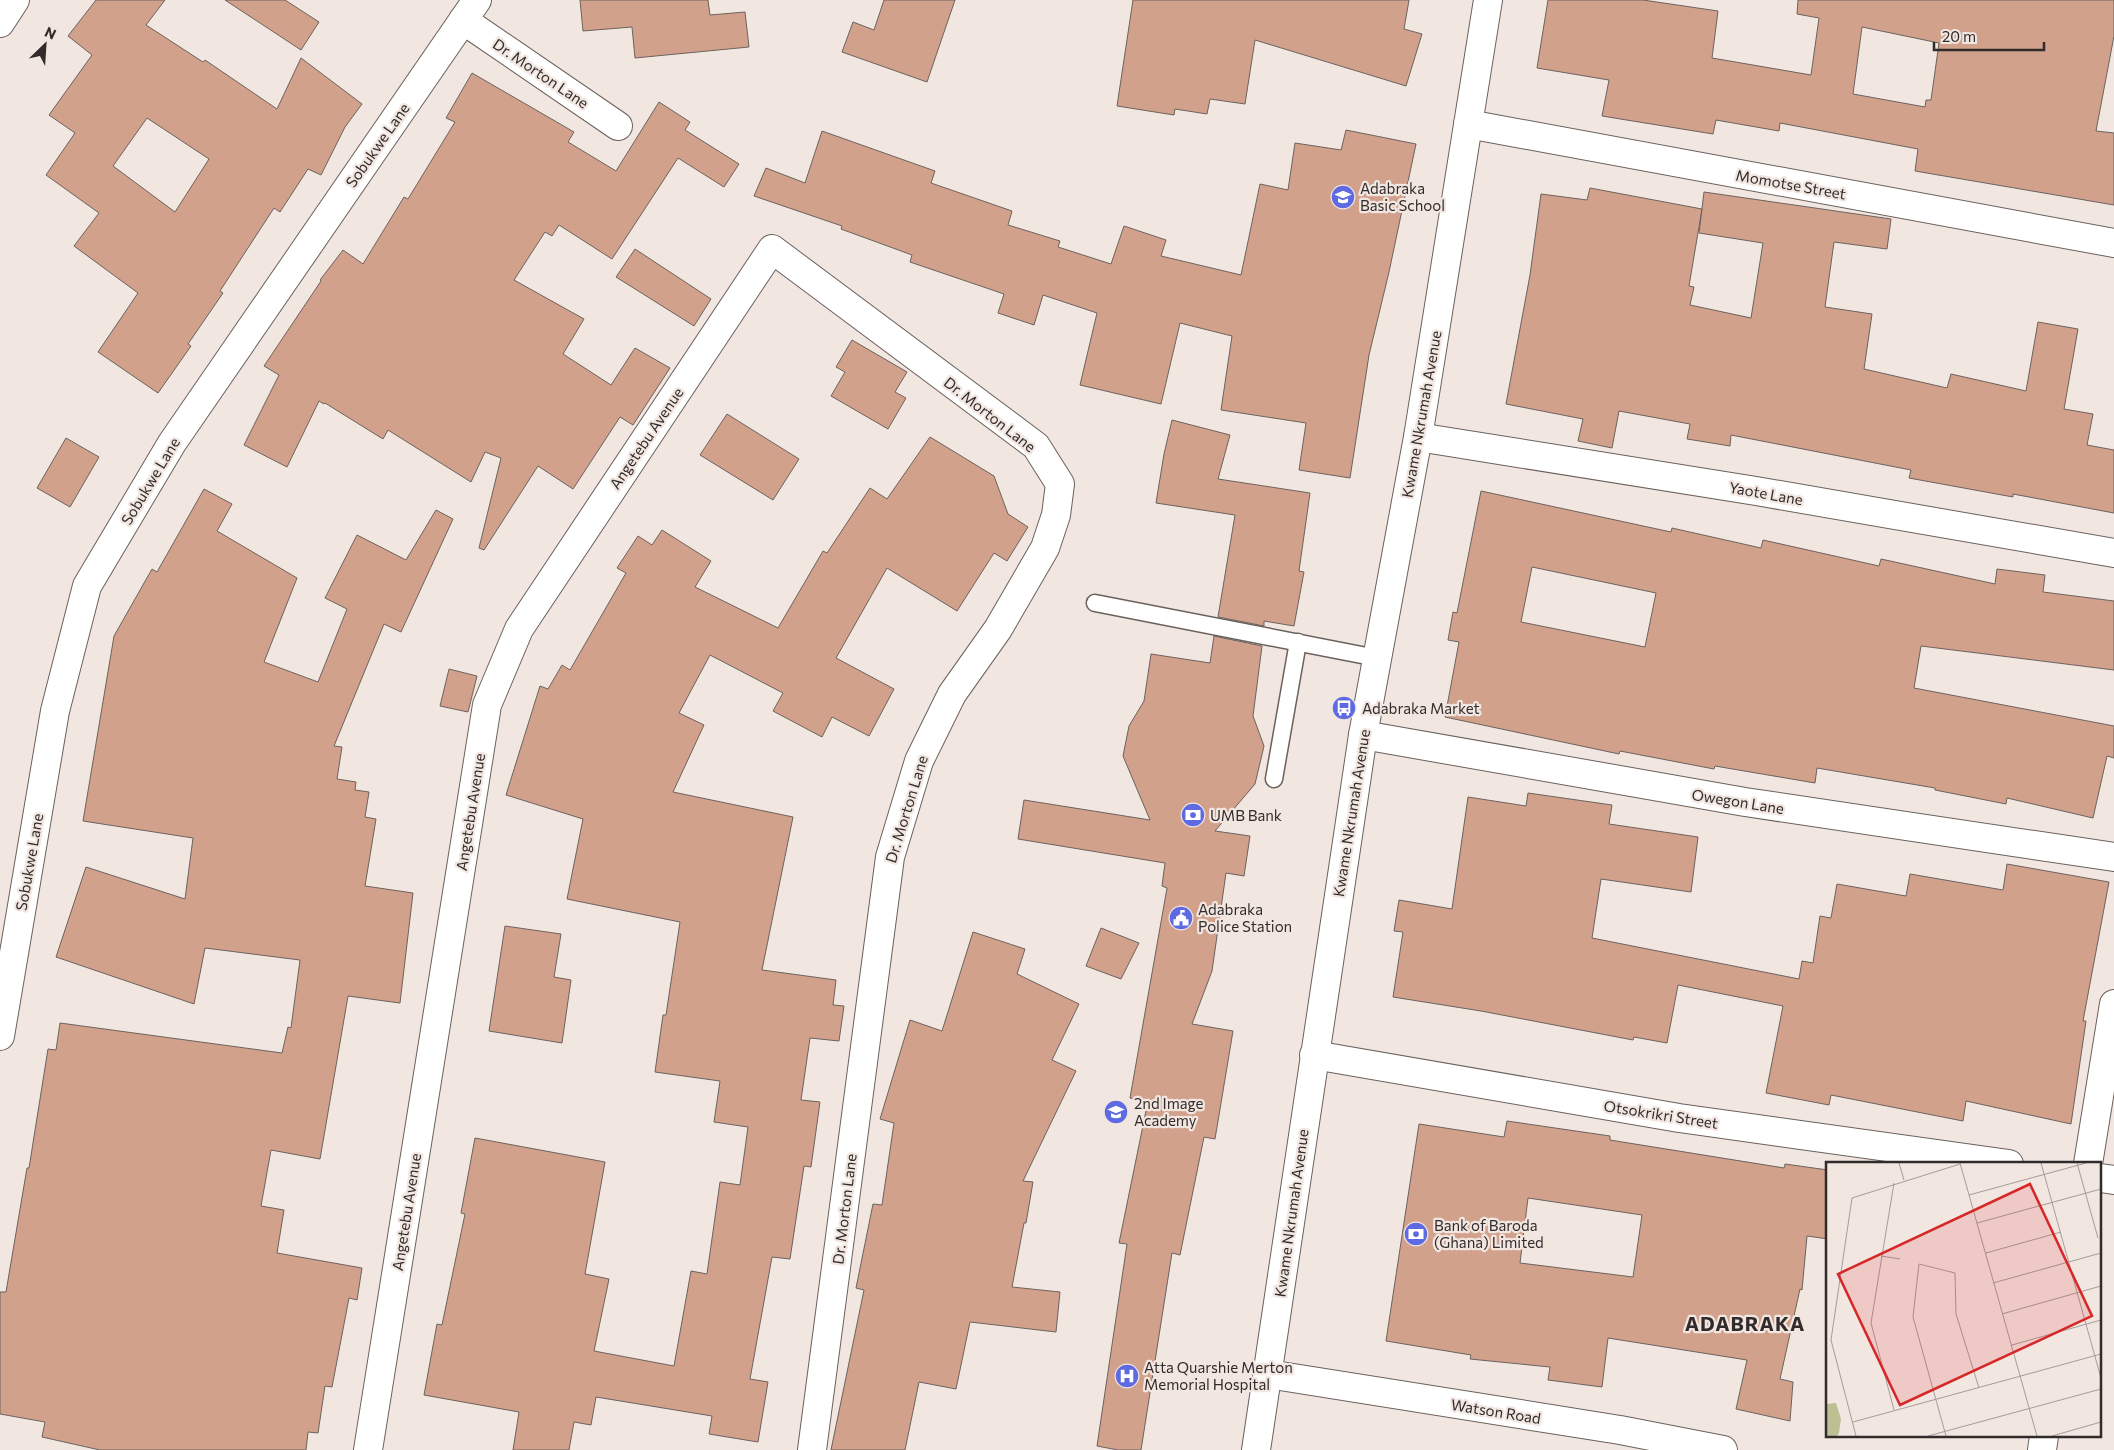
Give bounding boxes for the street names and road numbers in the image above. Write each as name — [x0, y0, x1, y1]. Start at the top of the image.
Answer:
street label: Dr. Morton Lane — [490, 34, 592, 112]
street label: Sobukwe Lane — [341, 99, 413, 191]
street label: Momotse Street — [1735, 165, 1847, 203]
street label: Kwame Nkrumah Avenue — [1397, 329, 1445, 499]
street label: Dr. Morton Lane — [941, 373, 1039, 455]
street label: Angetebu Avenue — [605, 384, 687, 492]
street label: Sobukwe Lane — [117, 434, 183, 528]
street label: Yaote Lane — [1728, 478, 1804, 508]
street label: Kwame Nkrumah Avenue — [1329, 728, 1373, 898]
street label: Angetebu Avenue — [452, 752, 488, 872]
street label: Dr. Morton Lane — [881, 753, 931, 865]
street label: Owegon Lane — [1691, 785, 1786, 817]
street label: Sobukwe Lane — [12, 812, 46, 912]
street label: Otsokrikri Street — [1603, 1096, 1719, 1132]
street label: Kwame Nkrumah Avenue — [1270, 1128, 1312, 1298]
street label: Angetebu Avenue — [388, 1152, 424, 1272]
street label: Dr. Morton Lane — [828, 1153, 860, 1265]
street label: Watson Road — [1450, 1395, 1542, 1427]

